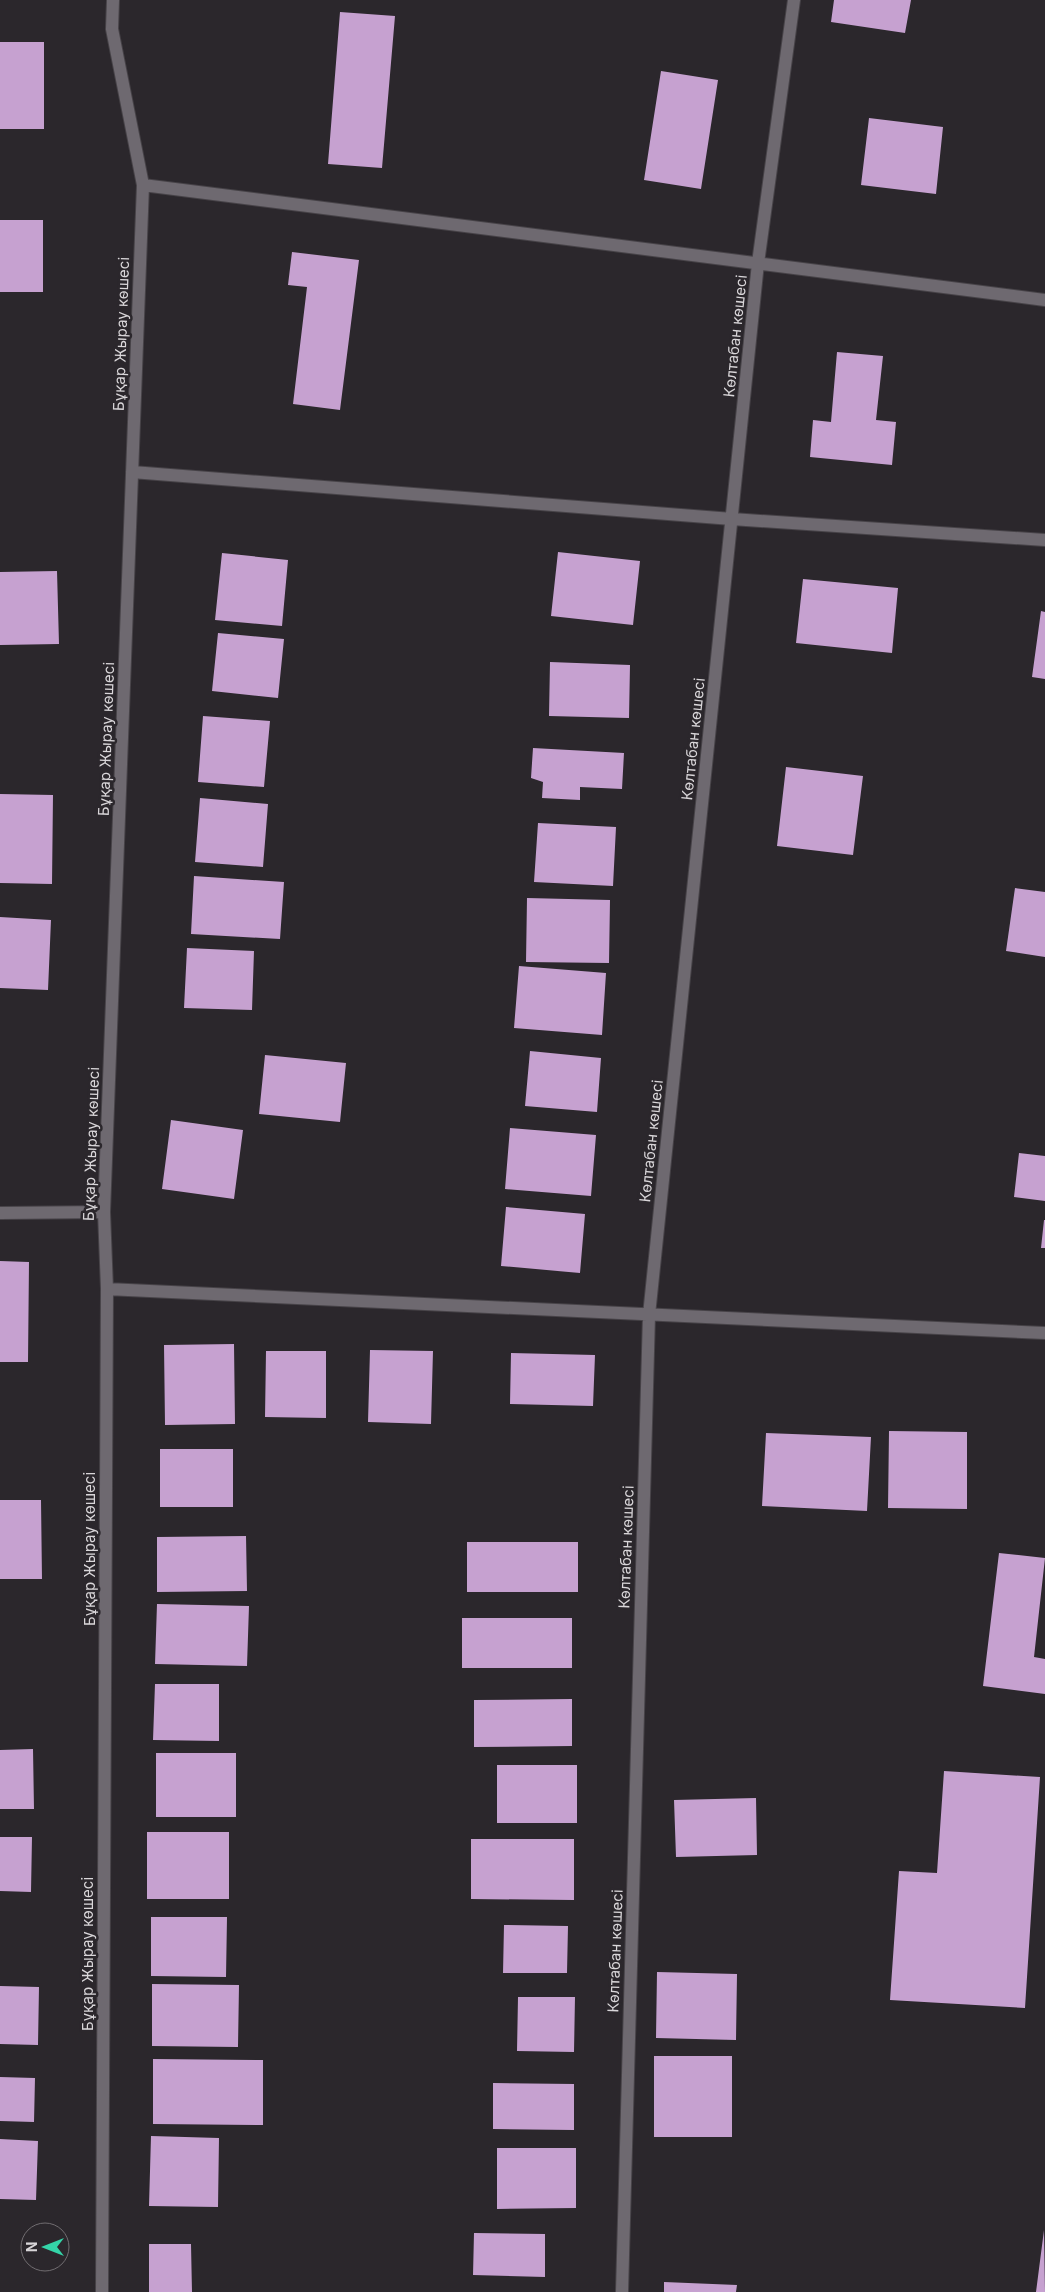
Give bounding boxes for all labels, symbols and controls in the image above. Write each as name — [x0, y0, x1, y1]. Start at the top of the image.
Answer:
street label: Бұқар Жырау көшесі — [109, 257, 133, 411]
street label: Көлтабан көшесі — [719, 274, 751, 398]
street label: Бұқар Жырау көшесі — [94, 662, 118, 816]
street label: Көлтабан көшесі — [677, 677, 709, 801]
street label: Бұқар Жырау көшесі — [79, 1067, 103, 1221]
street label: Көлтабан көшесі — [635, 1079, 667, 1203]
street label: Бұқар Жырау көшесі — [80, 1472, 99, 1626]
street label: Көлтабан көшесі — [614, 1485, 638, 1609]
street label: Бұқар Жырау көшесі — [78, 1877, 97, 2031]
street label: Көлтабан көшесі — [603, 1889, 627, 2013]
north arrow — [20, 2222, 70, 2272]
text: N — [23, 2242, 40, 2252]

